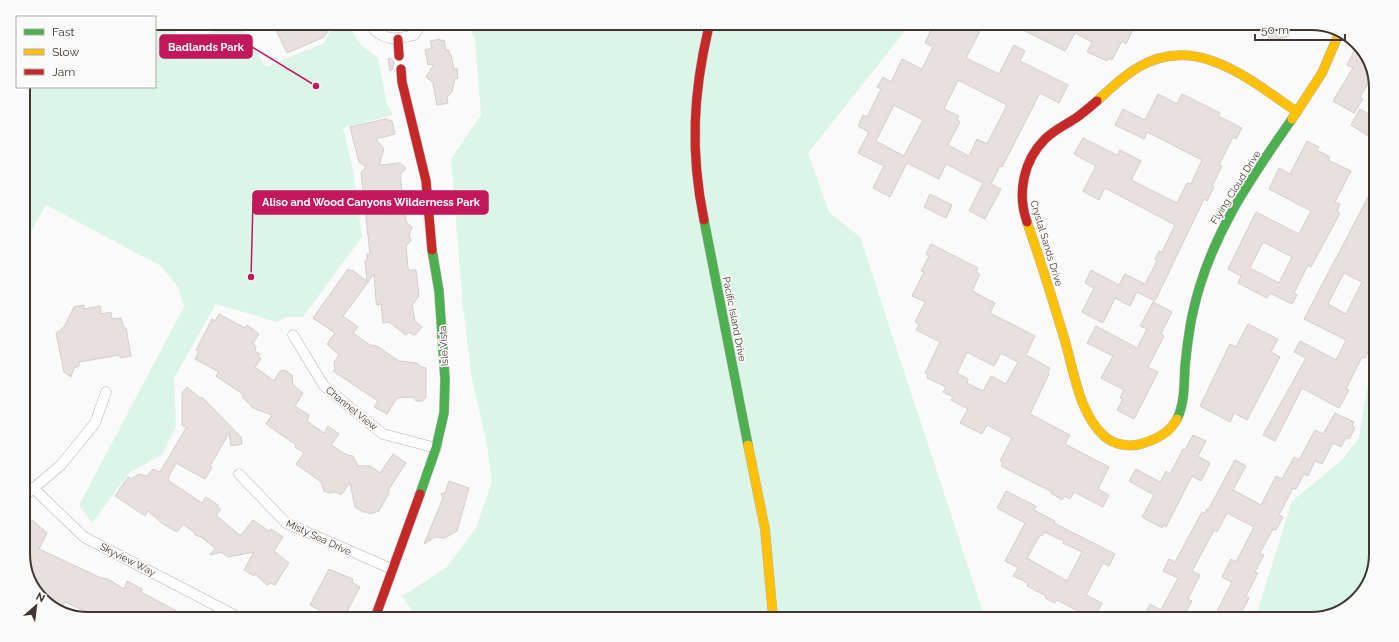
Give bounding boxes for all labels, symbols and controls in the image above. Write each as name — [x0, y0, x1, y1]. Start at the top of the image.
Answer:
legend — [16, 16, 156, 88]
scale bar — [1255, 16, 1345, 42]
text: 50 m — [1261, 23, 1289, 37]
text: Fast — [52, 25, 75, 39]
callout: Badlands Park — [160, 35, 252, 58]
text: Badlands Park — [168, 41, 245, 54]
text: Slow — [52, 45, 79, 59]
text: Jam — [52, 65, 75, 79]
street label: Flying Cloud Drive — [1208, 148, 1263, 226]
callout: Aliso and Wood Canyons Wilderness Park — [253, 191, 488, 214]
text: Aliso and Wood Canyons Wilderness Park — [262, 196, 481, 209]
street label: Crystal Sands Drive — [1028, 199, 1065, 287]
street label: Pacific Island Drive — [721, 276, 748, 363]
street label: Isle Vista — [437, 325, 450, 367]
street label: Channel View — [324, 384, 380, 433]
street label: Misty Sea Drive — [284, 518, 353, 557]
street label: Skyview Way — [98, 541, 158, 578]
north arrow — [16, 586, 56, 626]
text: N — [34, 590, 47, 605]

